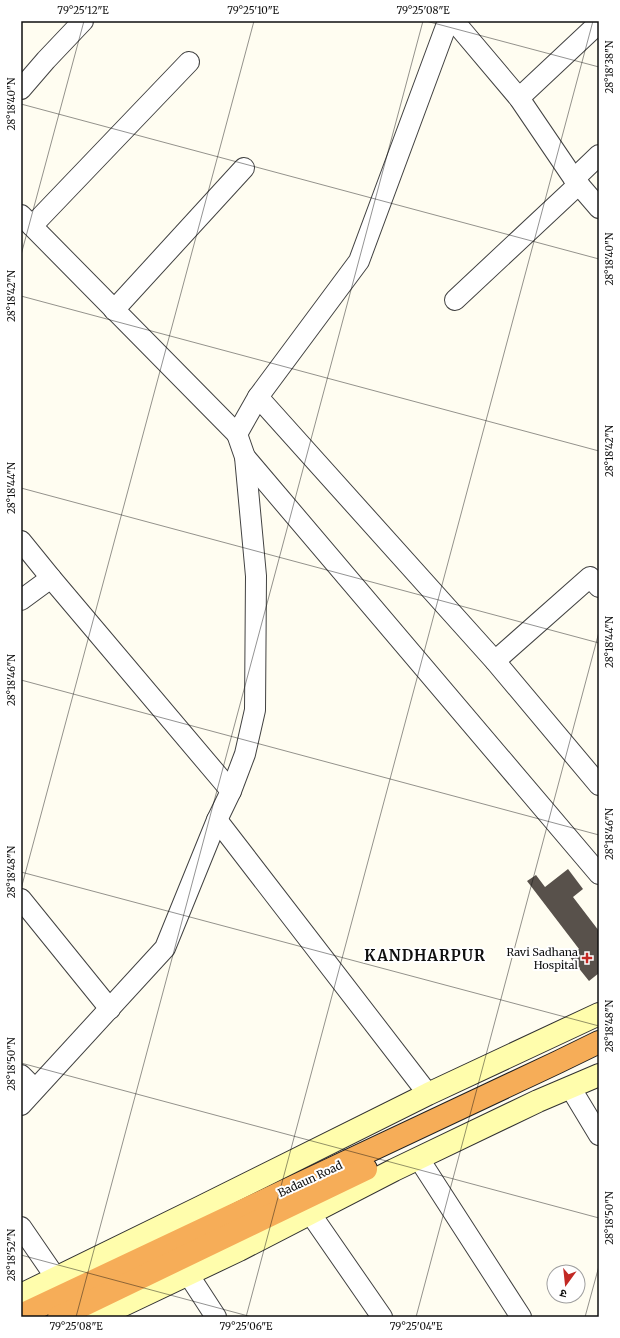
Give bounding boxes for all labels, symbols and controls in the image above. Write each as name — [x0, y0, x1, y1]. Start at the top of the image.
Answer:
text: 79°25'12"E — [57, 4, 109, 17]
text: 79°25'10"E — [227, 4, 279, 17]
text: 79°25'08"E — [396, 4, 450, 17]
text: 28°18'38"N — [603, 40, 616, 94]
text: 28°18'40"N — [5, 77, 18, 131]
text: 28°18'40"N — [603, 232, 616, 286]
text: 28°18'42"N — [5, 270, 18, 322]
text: 28°18'42"N — [603, 425, 616, 477]
text: 28°18'44"N — [5, 462, 18, 514]
text: 28°18'44"N — [603, 616, 616, 668]
text: 28°18'46"N — [5, 654, 18, 706]
text: 28°18'46"N — [603, 808, 616, 860]
text: 28°18'48"N — [5, 845, 18, 898]
place label: Ravi Sadhana Hospital — [506, 945, 579, 972]
district label: KANDHARPUR — [364, 946, 486, 965]
marker: Ravi Sadhana Hospital — [581, 952, 593, 964]
text: 28°18'48"N — [603, 999, 616, 1052]
text: 28°18'50"N — [5, 1037, 18, 1091]
street label: Badaun Road — [276, 1158, 345, 1200]
text: 28°18'50"N — [603, 1191, 616, 1245]
text: 28°18'52"N — [5, 1228, 18, 1281]
north arrow — [546, 1264, 586, 1304]
text: उ — [558, 1286, 568, 1301]
text: 79°25'08"E — [49, 1320, 103, 1333]
text: 79°25'06"E — [220, 1320, 273, 1333]
text: 79°25'04"E — [390, 1320, 443, 1333]

